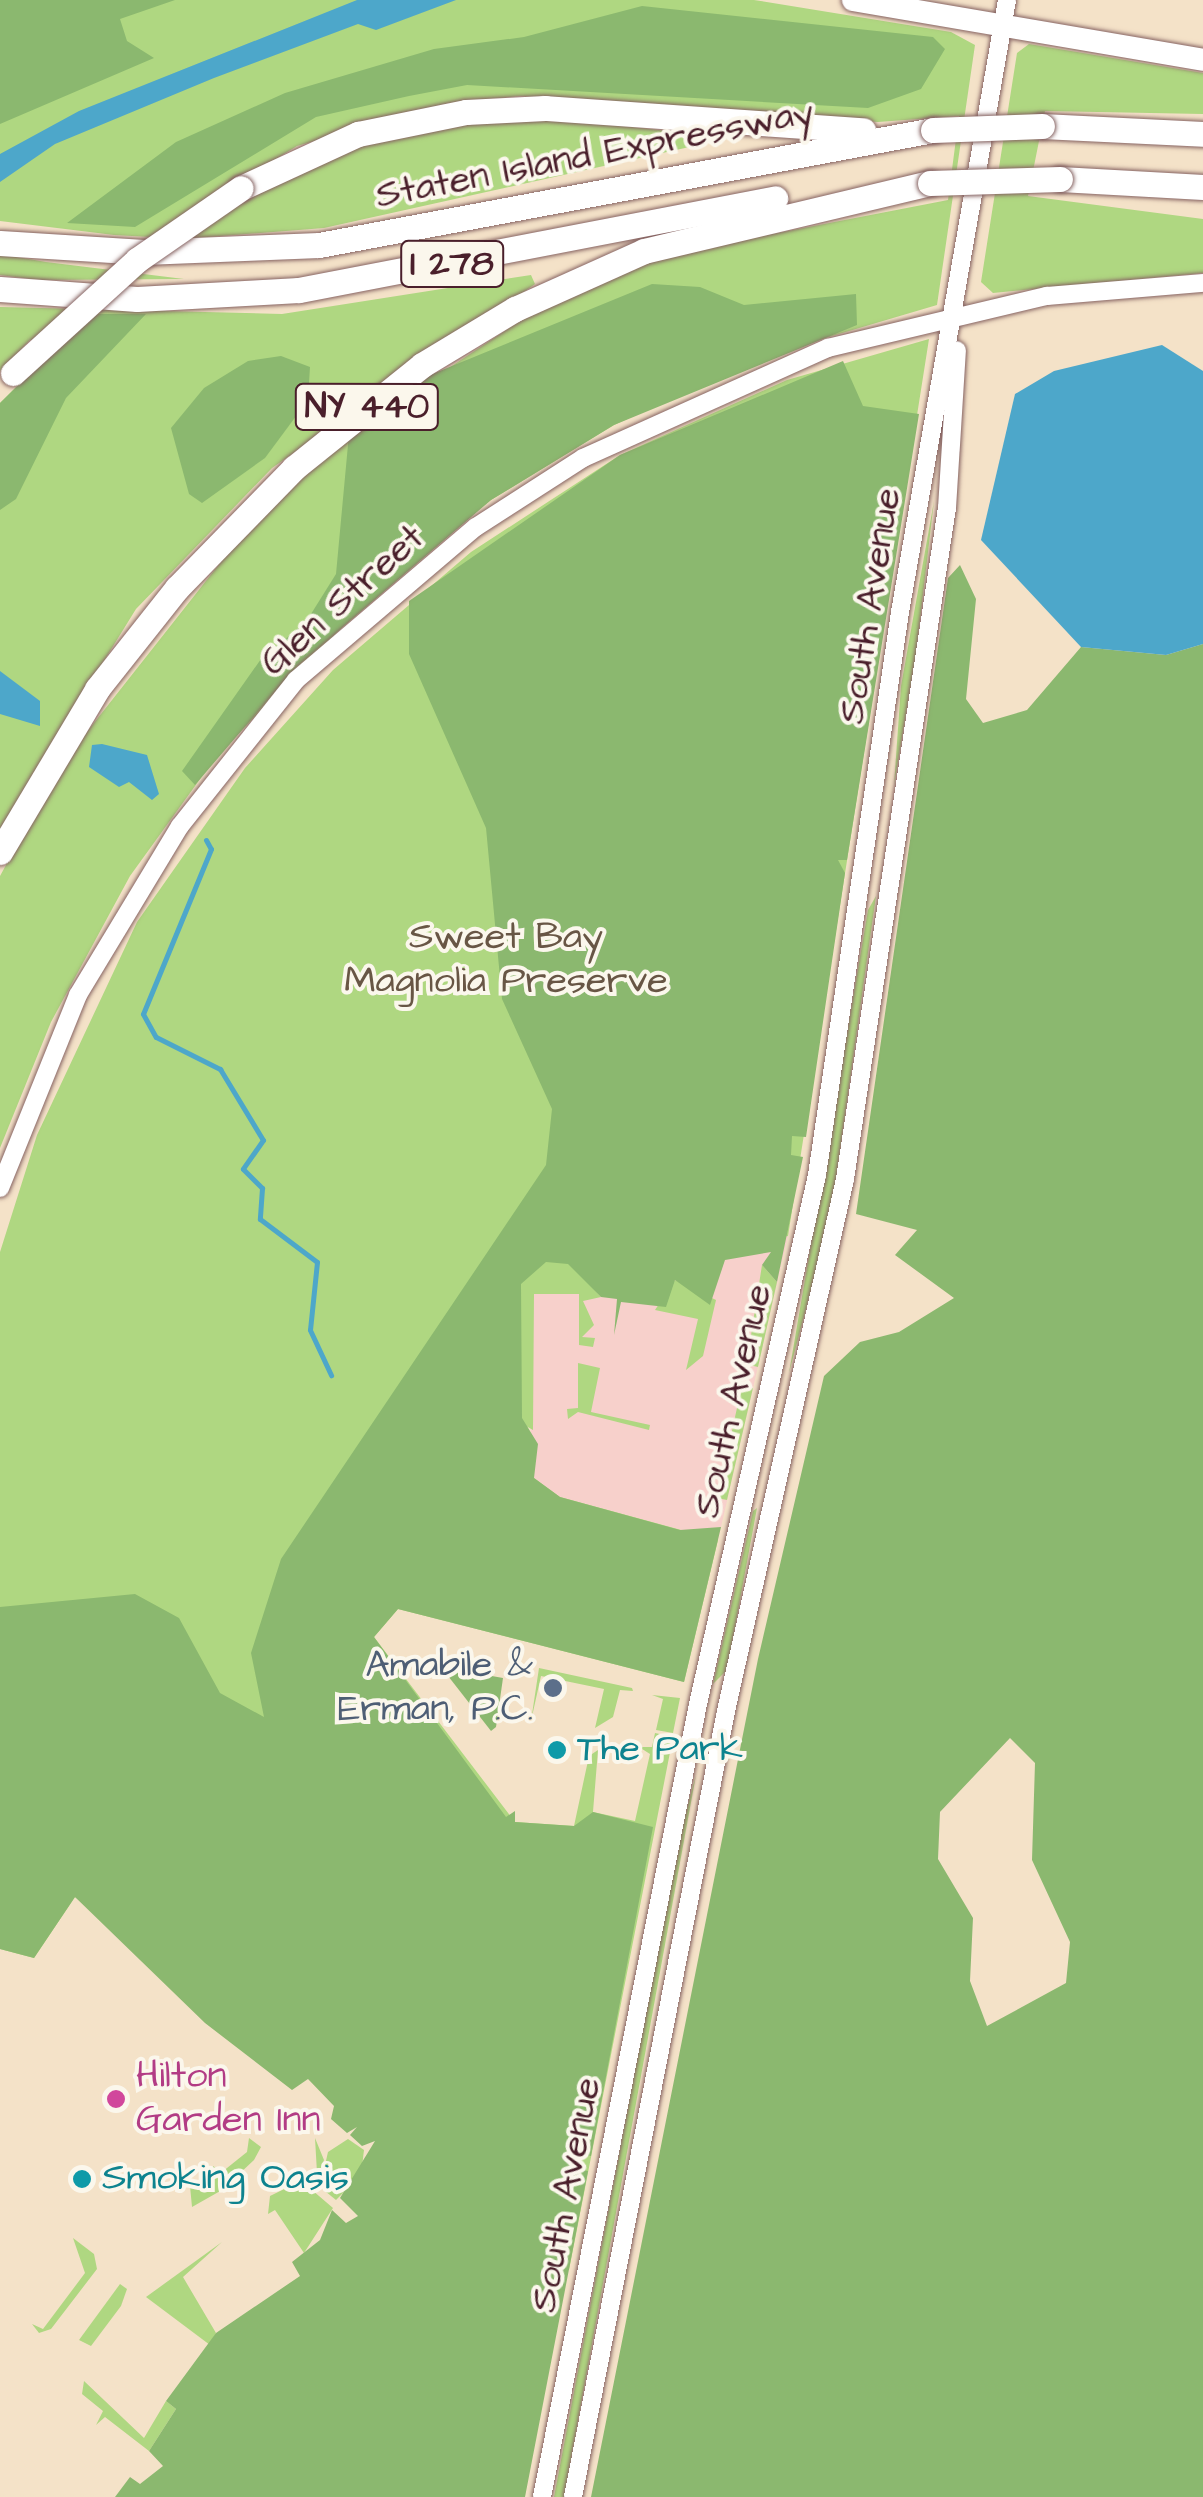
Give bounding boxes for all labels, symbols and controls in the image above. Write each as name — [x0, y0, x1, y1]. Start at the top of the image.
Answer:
street label: Staten Island Expressway — [372, 90, 818, 220]
road number: I 278 — [400, 234, 504, 294]
road number: NY 440 — [294, 377, 440, 437]
street label: South Avenue — [830, 485, 912, 727]
street label: Glen Street — [252, 516, 434, 686]
park label: Sweet Bay Magnolia Preserve — [344, 915, 668, 1004]
street label: South Avenue — [685, 1280, 783, 1522]
place label: Amabile & Erman, P.C. — [338, 1643, 533, 1732]
marker: Amabile & Erman, P.C. — [542, 1677, 564, 1699]
place label: The Park — [577, 1727, 743, 1773]
marker: The Park — [546, 1739, 568, 1761]
place label: Hilton Garden Inn — [136, 2054, 321, 2144]
street label: South Avenue — [522, 2074, 612, 2316]
marker: Hilton Garden Inn — [105, 2088, 127, 2110]
place label: Smoking Oasis — [102, 2156, 349, 2202]
marker: Smoking Oasis — [71, 2168, 93, 2190]

